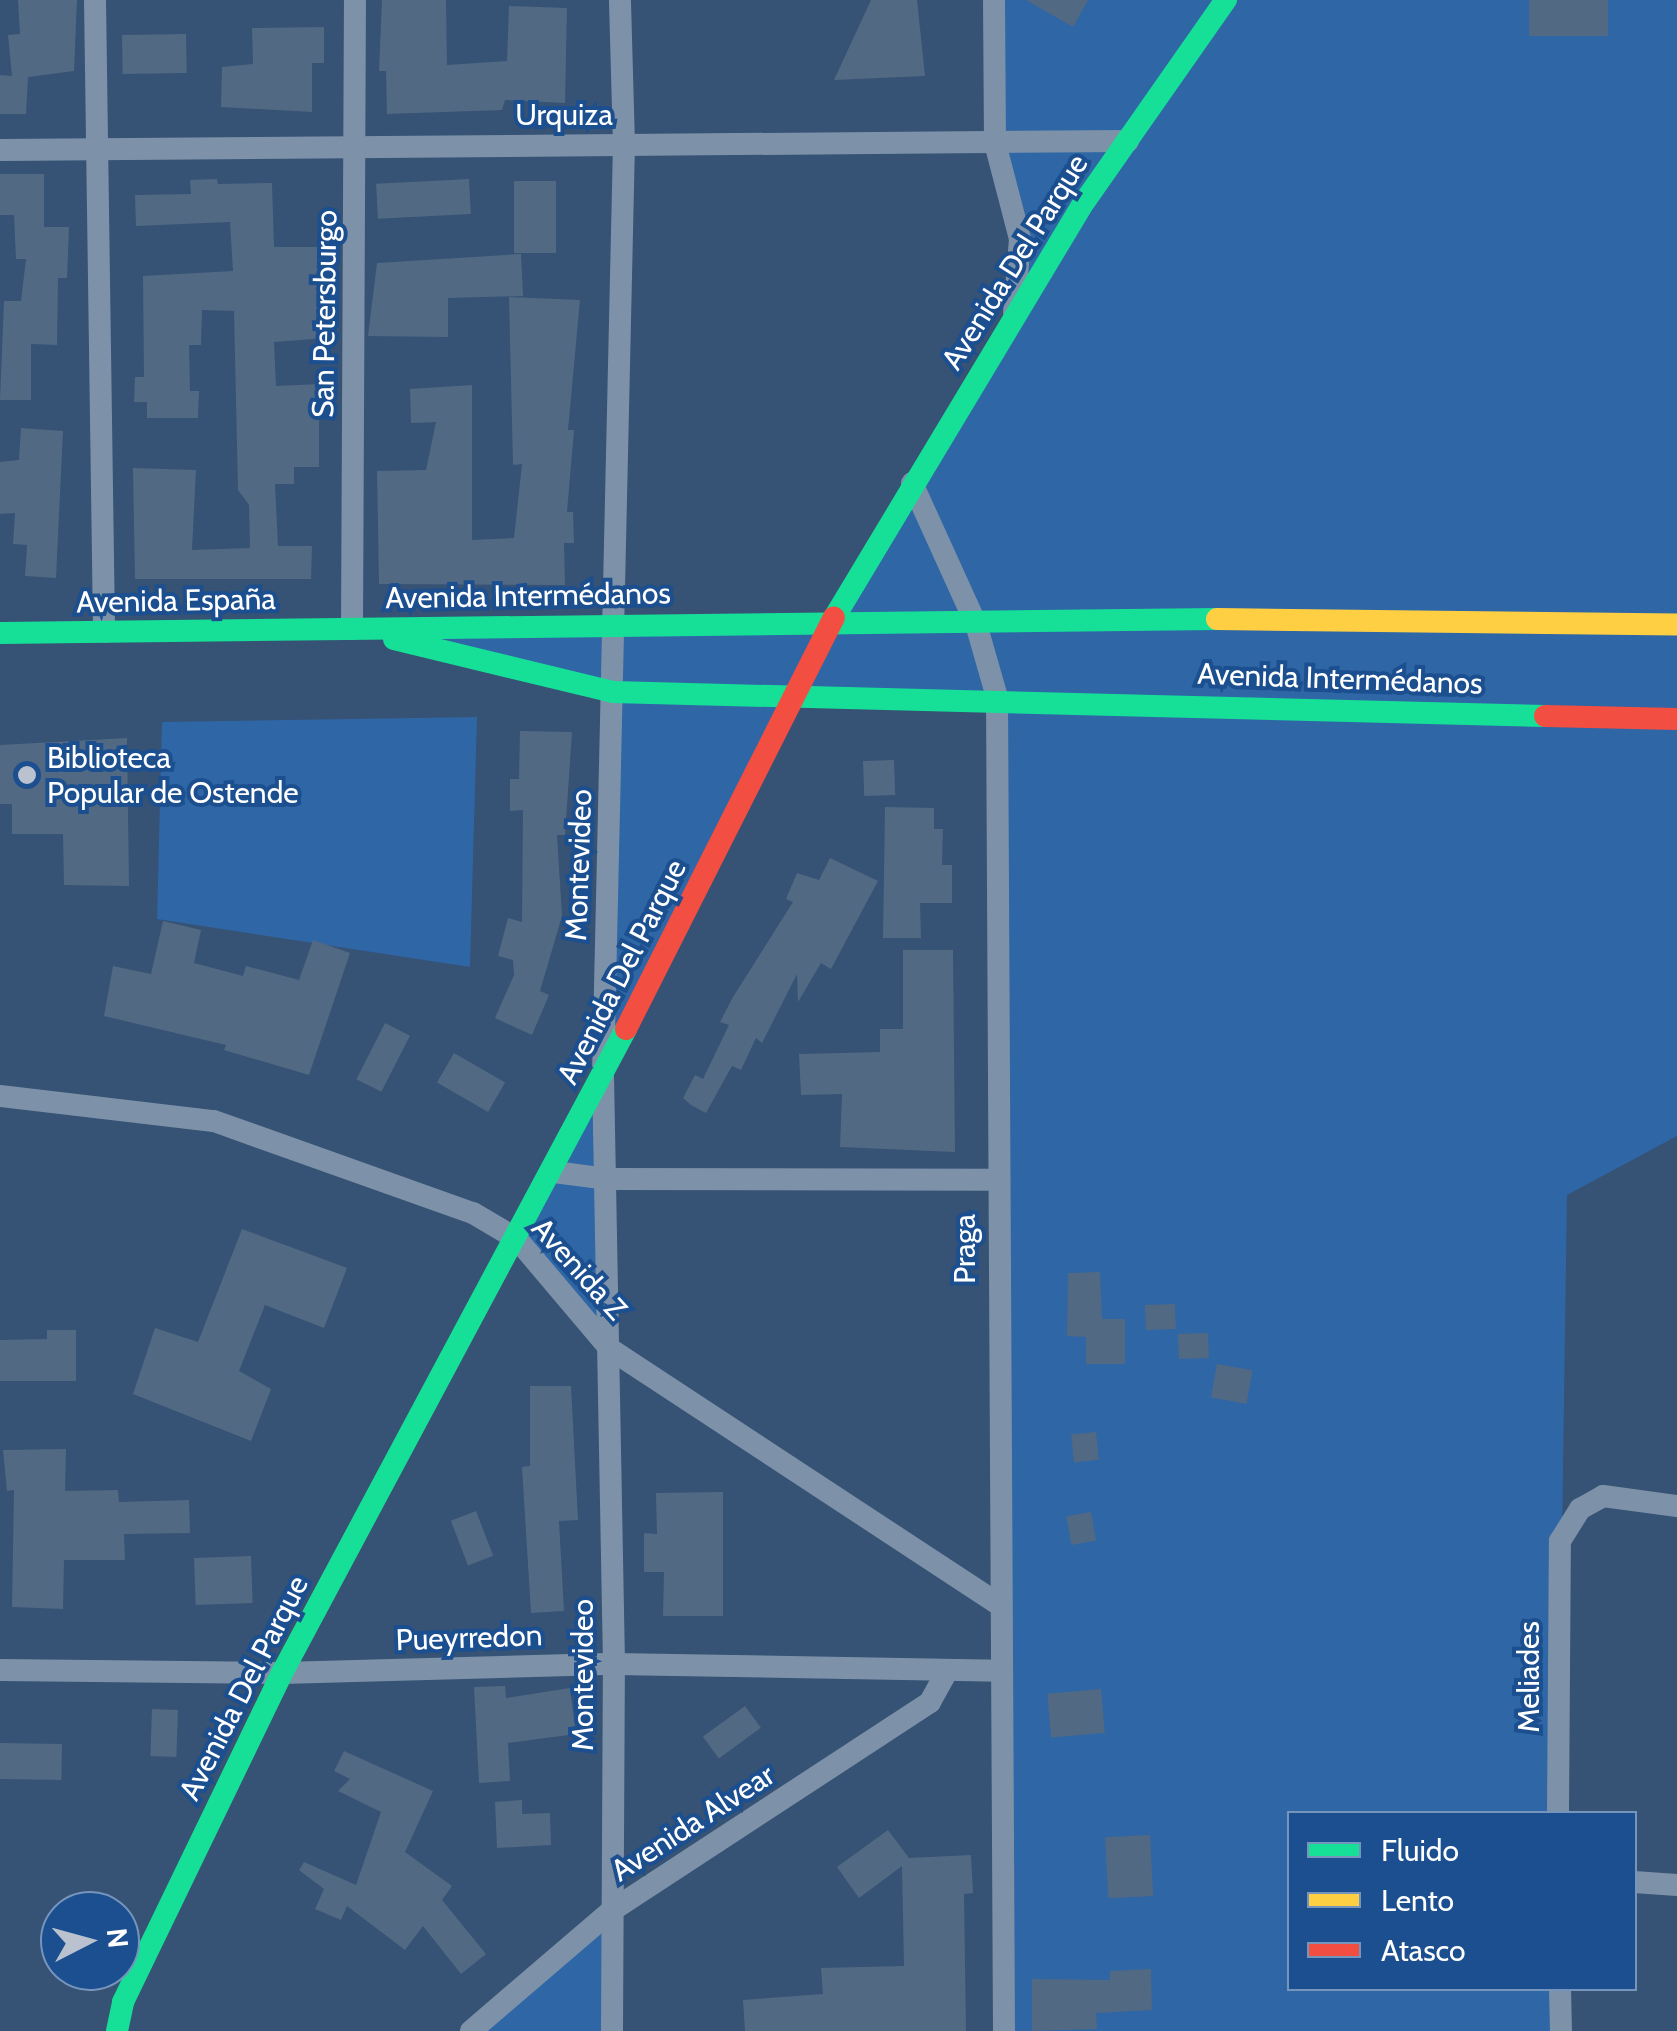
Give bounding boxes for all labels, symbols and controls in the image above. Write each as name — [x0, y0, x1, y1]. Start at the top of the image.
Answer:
street label: Urquiza — [515, 97, 613, 133]
street label: Avenida Del Parque — [934, 148, 1096, 376]
street label: San Petersburgo — [305, 210, 345, 418]
street label: Avenida Intermédanos — [385, 576, 671, 616]
street label: Avenida España — [76, 581, 276, 621]
street label: Avenida Intermédanos — [1197, 656, 1483, 702]
place label: Biblioteca Popular de Ostende — [47, 740, 299, 810]
marker: Biblioteca Popular de Ostende — [16, 764, 38, 786]
street label: Montevideo — [558, 788, 600, 942]
street label: Avenida Del Parque — [550, 854, 694, 1090]
street label: Avenida Z — [524, 1211, 634, 1327]
street label: Praga — [947, 1214, 983, 1284]
street label: Avenida Del Parque — [172, 1570, 316, 1806]
street label: Montevideo — [565, 1599, 601, 1751]
street label: Pueyrredon — [395, 1617, 543, 1659]
street label: Meliades — [1511, 1621, 1547, 1733]
street label: Avenida Alvear — [605, 1757, 781, 1889]
legend — [1287, 1811, 1637, 1991]
text: Fluido — [1381, 1832, 1459, 1869]
text: Lento — [1381, 1882, 1454, 1919]
north arrow — [40, 1891, 140, 1991]
text: N — [100, 1926, 136, 1950]
text: Atasco — [1381, 1932, 1466, 1969]

